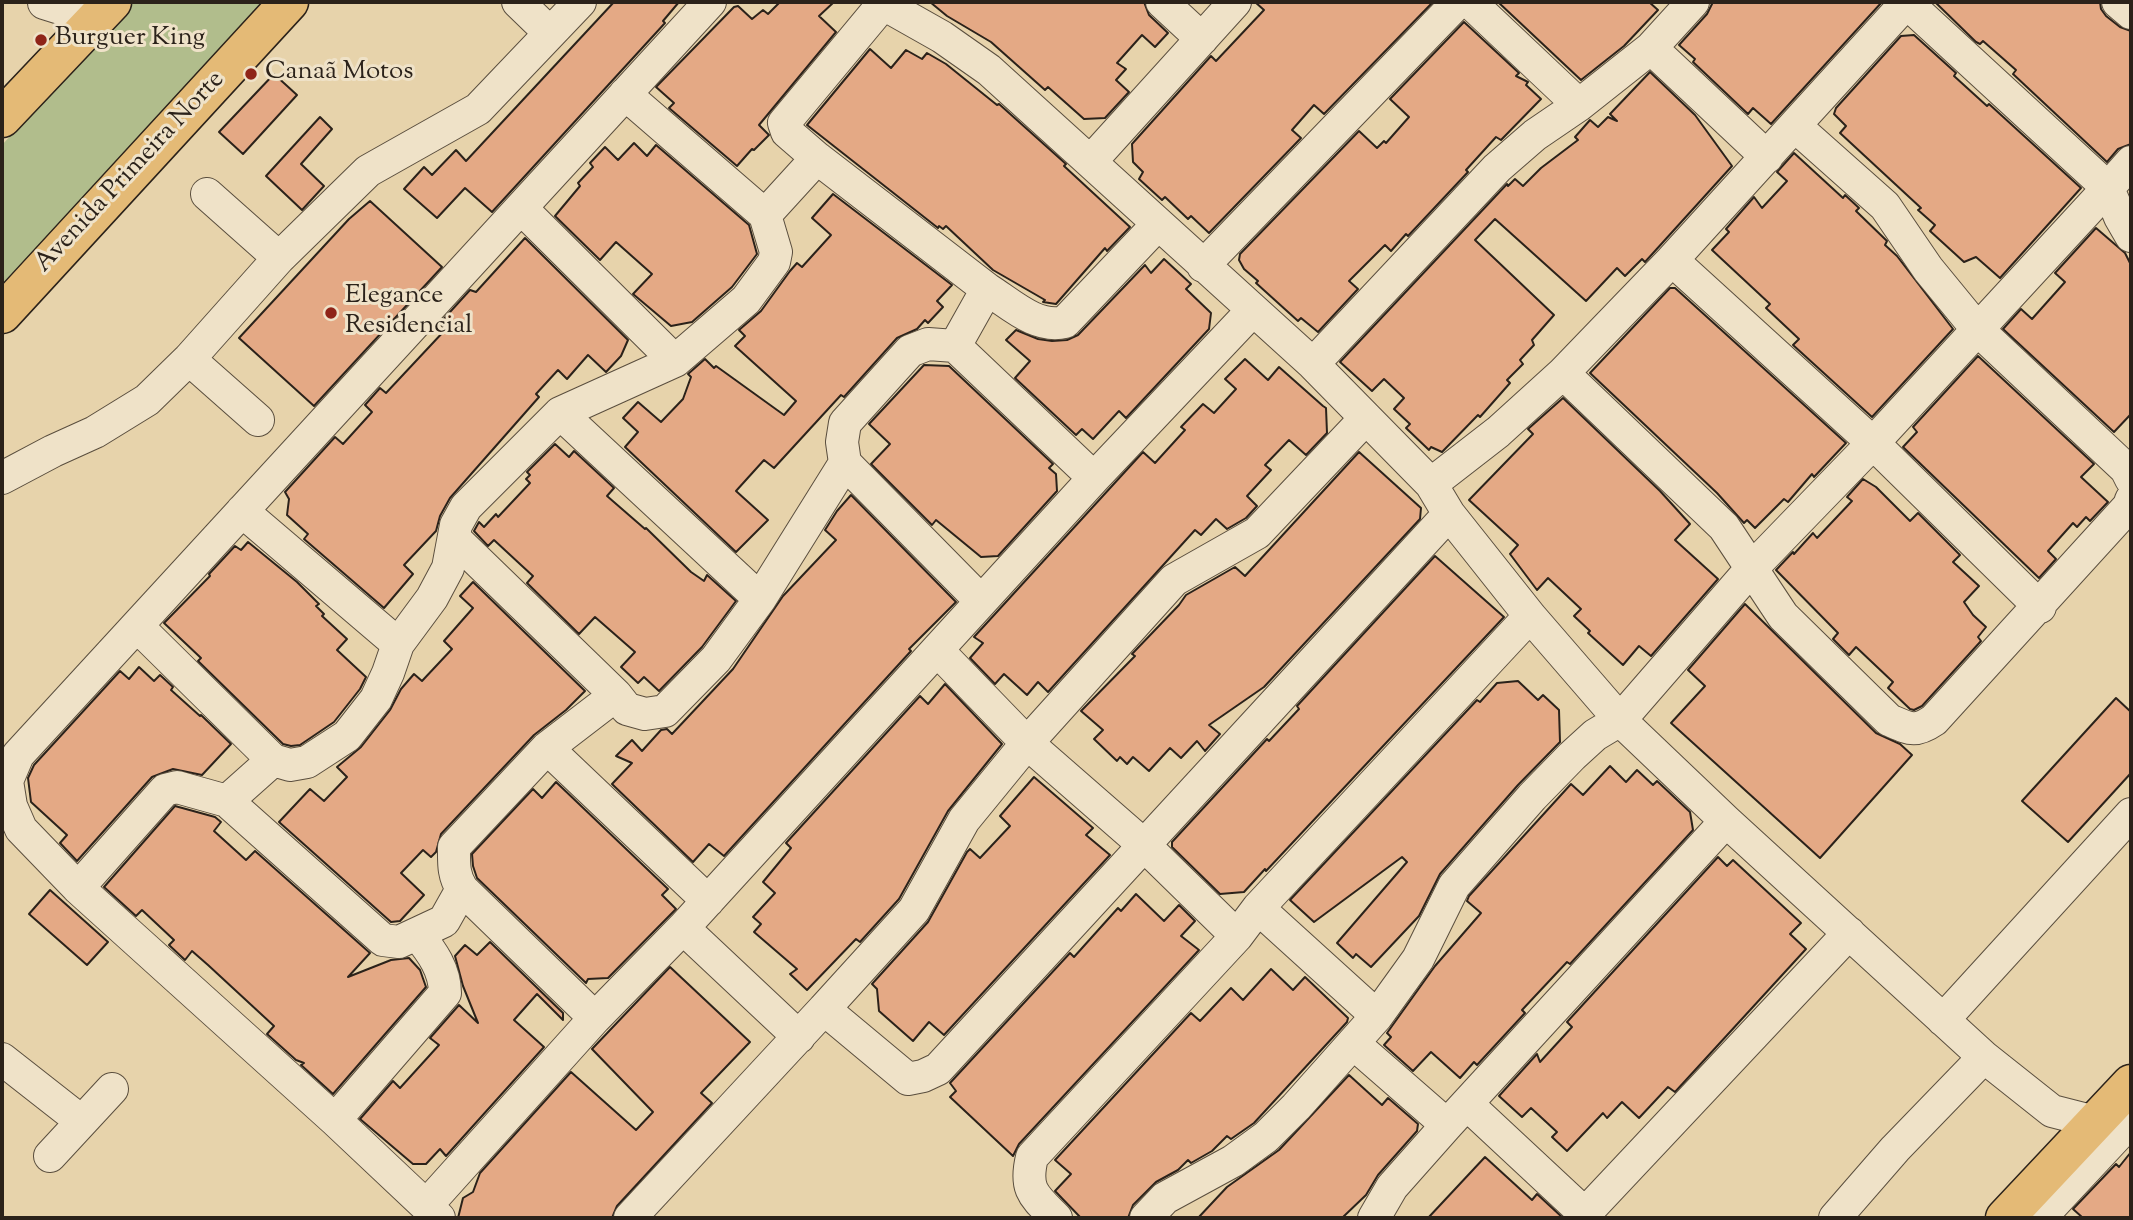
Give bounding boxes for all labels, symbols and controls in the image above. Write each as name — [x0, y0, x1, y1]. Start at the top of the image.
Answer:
place label: Burguer King — [55, 24, 205, 56]
marker: Burguer King — [33, 32, 49, 48]
place label: Canaã Motos — [265, 58, 413, 90]
street label: Avenida Primeira Norte — [30, 66, 232, 280]
marker: Canaã Motos — [243, 66, 259, 82]
place label: Elegance Residencial — [345, 282, 473, 344]
marker: Elegance Residencial — [323, 305, 339, 321]

